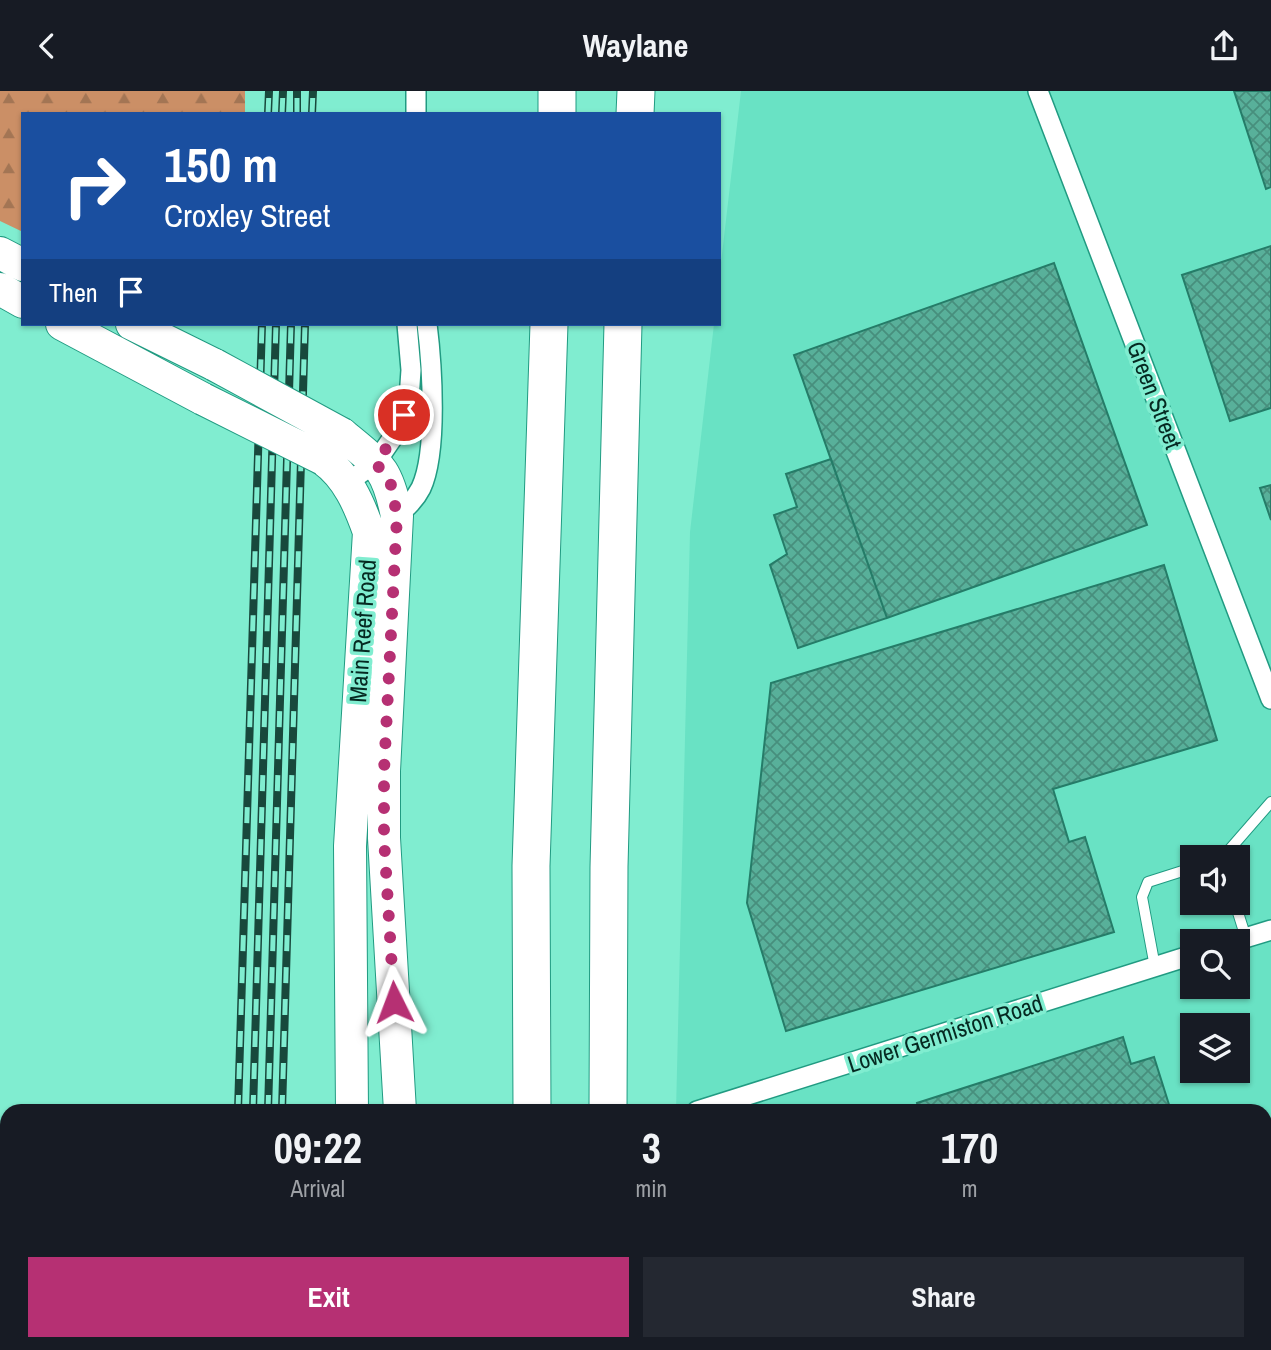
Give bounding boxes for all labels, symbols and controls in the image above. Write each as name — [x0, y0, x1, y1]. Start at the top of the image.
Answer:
text: Waylane — [583, 24, 688, 67]
icon: back — [28, 27, 66, 65]
icon: share — [1205, 27, 1243, 65]
text: 150 m — [164, 131, 278, 197]
icon: right — [49, 140, 140, 231]
text: Croxley Street — [164, 194, 330, 237]
icon: arrive — [112, 273, 150, 311]
text: Then — [49, 275, 98, 310]
street label: Green Street — [1120, 337, 1190, 454]
pin — [374, 385, 434, 445]
icon: arrive — [385, 396, 423, 434]
street label: Main Reef Road — [341, 558, 383, 704]
map controls — [1180, 845, 1250, 1083]
button: sound — [1180, 845, 1250, 915]
button: search — [1180, 929, 1250, 999]
position arrow — [357, 965, 431, 1039]
street label: Lower Germiston Road — [843, 986, 1047, 1080]
button: layers — [1180, 1013, 1250, 1083]
text: 09:22 — [274, 1120, 362, 1176]
text: 3 — [642, 1120, 661, 1176]
text: 170 — [941, 1120, 998, 1176]
text: Arrival — [291, 1173, 345, 1204]
text: min — [636, 1173, 667, 1204]
text: m — [962, 1173, 977, 1204]
button: Exit — [28, 1257, 629, 1337]
button: Share — [643, 1257, 1244, 1337]

